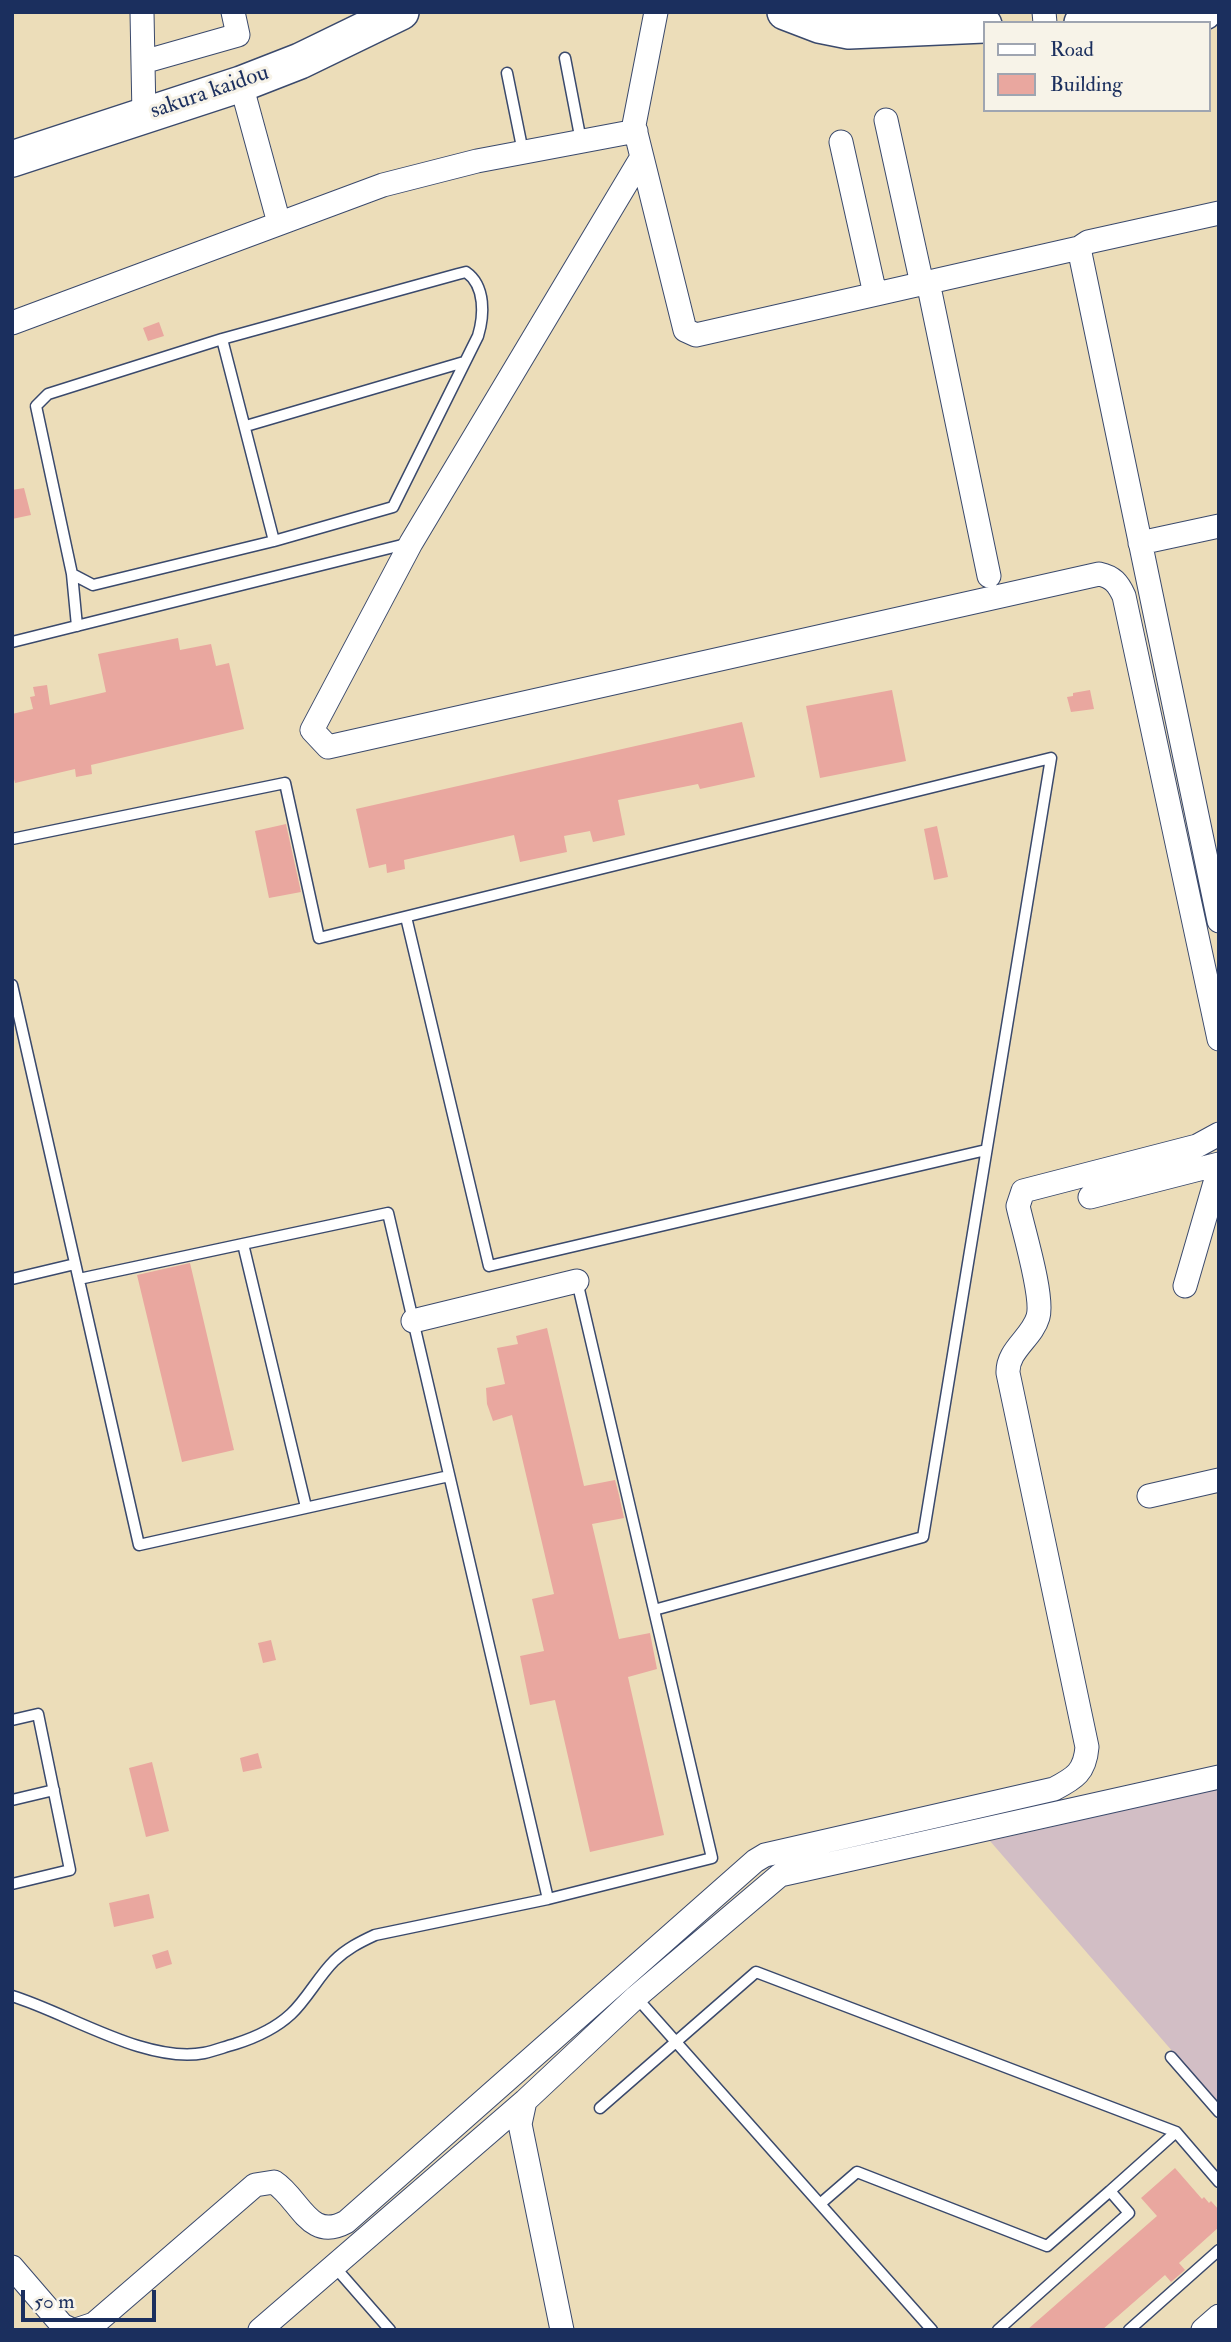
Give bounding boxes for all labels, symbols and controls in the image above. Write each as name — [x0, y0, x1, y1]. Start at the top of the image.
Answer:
legend — [982, 21, 1210, 112]
text: Road — [1050, 36, 1094, 63]
street label: sakura kaidou — [147, 60, 273, 126]
text: Building — [1050, 71, 1123, 98]
scale bar — [24, 2276, 159, 2320]
text: 50 m — [34, 2288, 75, 2315]

